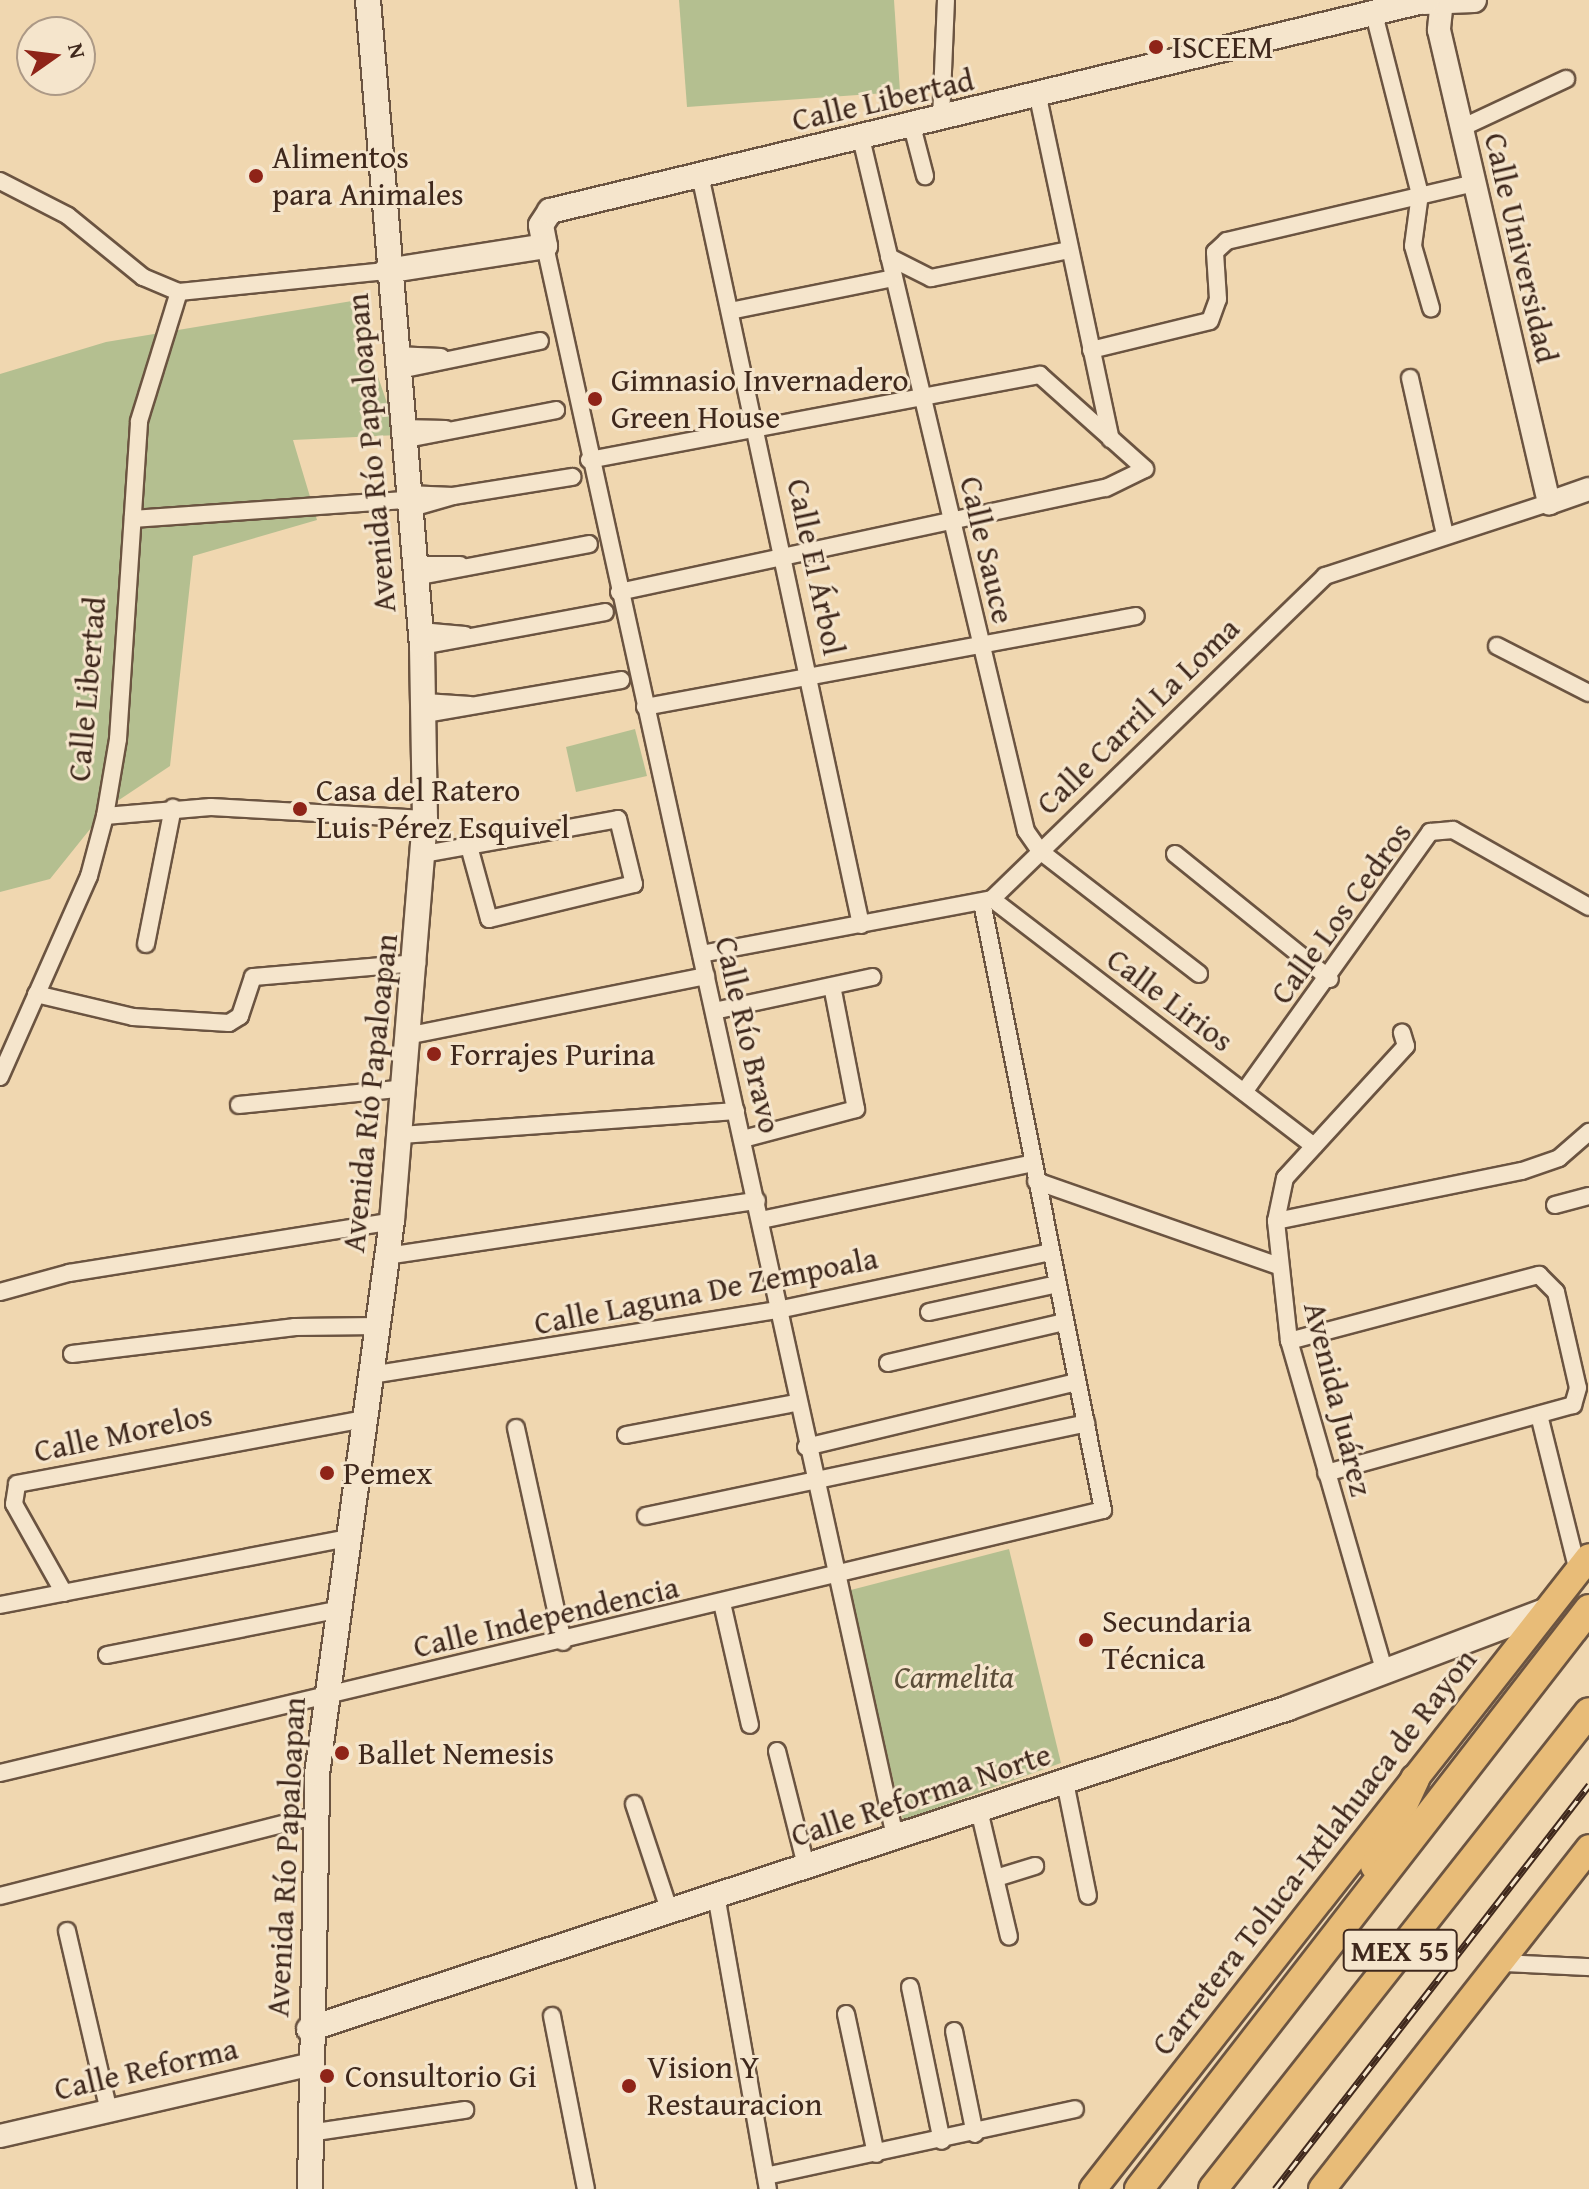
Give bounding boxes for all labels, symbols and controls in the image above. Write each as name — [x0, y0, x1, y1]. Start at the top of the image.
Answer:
north arrow — [16, 16, 96, 96]
place label: ISCEEM — [1172, 28, 1273, 66]
marker: ISCEEM — [1147, 38, 1165, 56]
text: N — [60, 40, 95, 62]
street label: Calle Libertad — [788, 60, 978, 140]
street label: Calle Universidad — [1476, 129, 1566, 367]
place label: Alimentos para Animales — [272, 139, 464, 214]
marker: Alimentos para Animales — [247, 167, 265, 185]
street label: Avenida Río Papaloapan — [338, 292, 404, 614]
place label: Gimnasio Invernadero Green House — [611, 362, 909, 437]
marker: Gimnasio Invernadero Green House — [586, 390, 604, 408]
street label: Calle Sauce — [951, 473, 1023, 627]
street label: Calle El Árbol — [779, 475, 853, 659]
street label: Calle Libertad — [60, 595, 114, 783]
street label: Calle Carril La Loma — [1028, 609, 1248, 823]
place label: Casa del Ratero Luis Pérez Esquivel — [316, 772, 570, 847]
marker: Casa del Ratero Luis Pérez Esquivel — [291, 800, 309, 818]
street label: Calle Los Cedros — [1262, 815, 1420, 1011]
street label: Avenida Río Papaloapan — [334, 932, 406, 1254]
street label: Calle Río Bravo — [707, 933, 789, 1137]
street label: Calle Lirios — [1099, 940, 1241, 1060]
place label: Forrajes Purina — [450, 1035, 655, 1073]
marker: Forrajes Purina — [425, 1045, 443, 1063]
street label: Calle Laguna De Zempoala — [531, 1239, 881, 1343]
street label: Avenida Juárez — [1295, 1298, 1381, 1500]
street label: Calle Morelos — [31, 1395, 215, 1471]
place label: Pemex — [343, 1454, 432, 1492]
marker: Pemex — [318, 1464, 336, 1482]
street label: Calle Independencia — [410, 1568, 682, 1666]
place label: Secundaria Técnica — [1102, 1603, 1252, 1678]
marker: Secundaria Técnica — [1077, 1631, 1095, 1649]
street label: Carretera Toluca-Ixtlahuaca de Rayon — [1143, 1641, 1485, 2063]
park label: Carmelita — [894, 1658, 1014, 1696]
street label: Avenida Río Papaloapan — [258, 1696, 314, 2018]
place label: Ballet Nemesis — [358, 1734, 554, 1772]
street label: Calle Reforma Norte — [786, 1735, 1056, 1855]
marker: Ballet Nemesis — [333, 1744, 351, 1762]
road number: MEX 55 — [1342, 1924, 1458, 1976]
street label: Calle Reforma — [51, 2029, 241, 2109]
place label: Vision Y Restauracion — [647, 2049, 822, 2124]
place label: Consultorio Gi — [345, 2057, 537, 2095]
marker: Consultorio Gi — [316, 2065, 338, 2087]
marker: Vision Y Restauracion — [618, 2075, 640, 2097]

